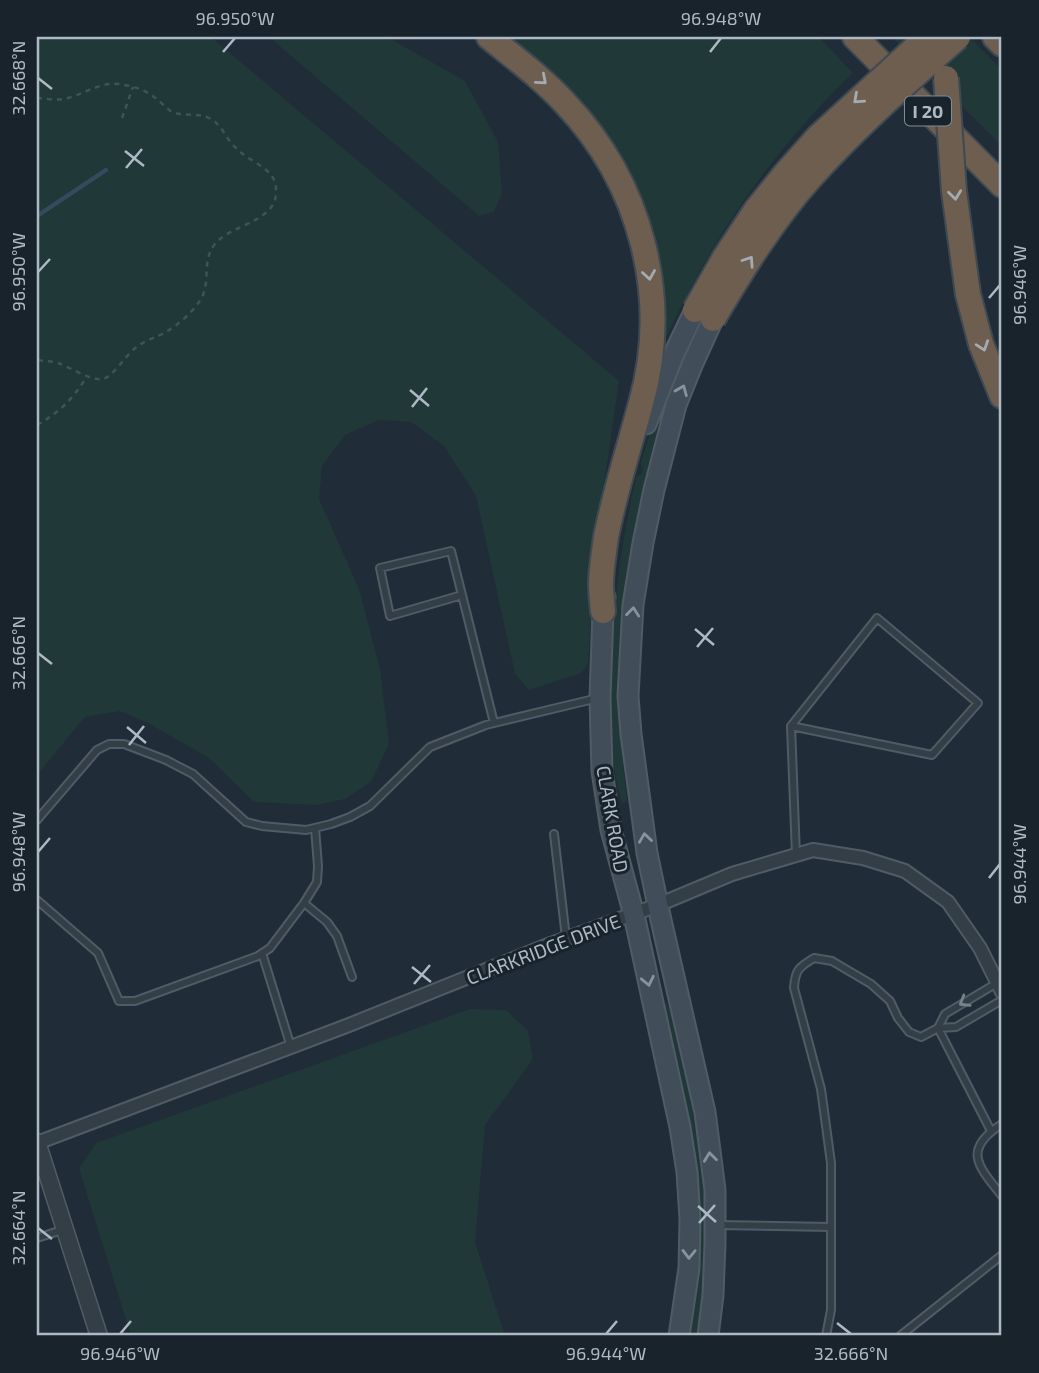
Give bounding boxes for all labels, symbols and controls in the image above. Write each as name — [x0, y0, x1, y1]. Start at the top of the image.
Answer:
text: 96.950°W — [195, 7, 275, 29]
text: 96.948°W — [681, 7, 761, 29]
text: 32.668°N — [7, 41, 29, 116]
one-way arrow — [533, 72, 546, 84]
one-way arrow — [853, 91, 866, 103]
road number: I 20 — [905, 96, 951, 126]
one-way arrow — [947, 189, 962, 201]
text: 96.950°W — [7, 232, 29, 312]
text: 96.946°W — [1008, 245, 1030, 325]
one-way arrow — [740, 256, 753, 269]
one-way arrow — [641, 269, 656, 281]
one-way arrow — [975, 339, 989, 351]
one-way arrow — [674, 385, 688, 397]
one-way arrow — [625, 606, 640, 617]
text: 32.666°N — [7, 616, 29, 690]
street label: CLARK ROAD — [592, 764, 634, 874]
text: 96.948°W — [7, 812, 29, 892]
text: 96.944°W — [1008, 824, 1030, 904]
one-way arrow — [638, 832, 653, 844]
street label: CLARKRIDGE DRIVE — [463, 909, 623, 989]
one-way arrow — [640, 975, 655, 987]
one-way arrow — [959, 994, 972, 1007]
one-way arrow — [703, 1151, 718, 1163]
text: 32.664°N — [7, 1190, 29, 1266]
one-way arrow — [681, 1249, 697, 1259]
text: 96.946°W — [80, 1342, 160, 1364]
text: 96.944°W — [566, 1342, 646, 1364]
text: 32.666°N — [814, 1342, 888, 1364]

